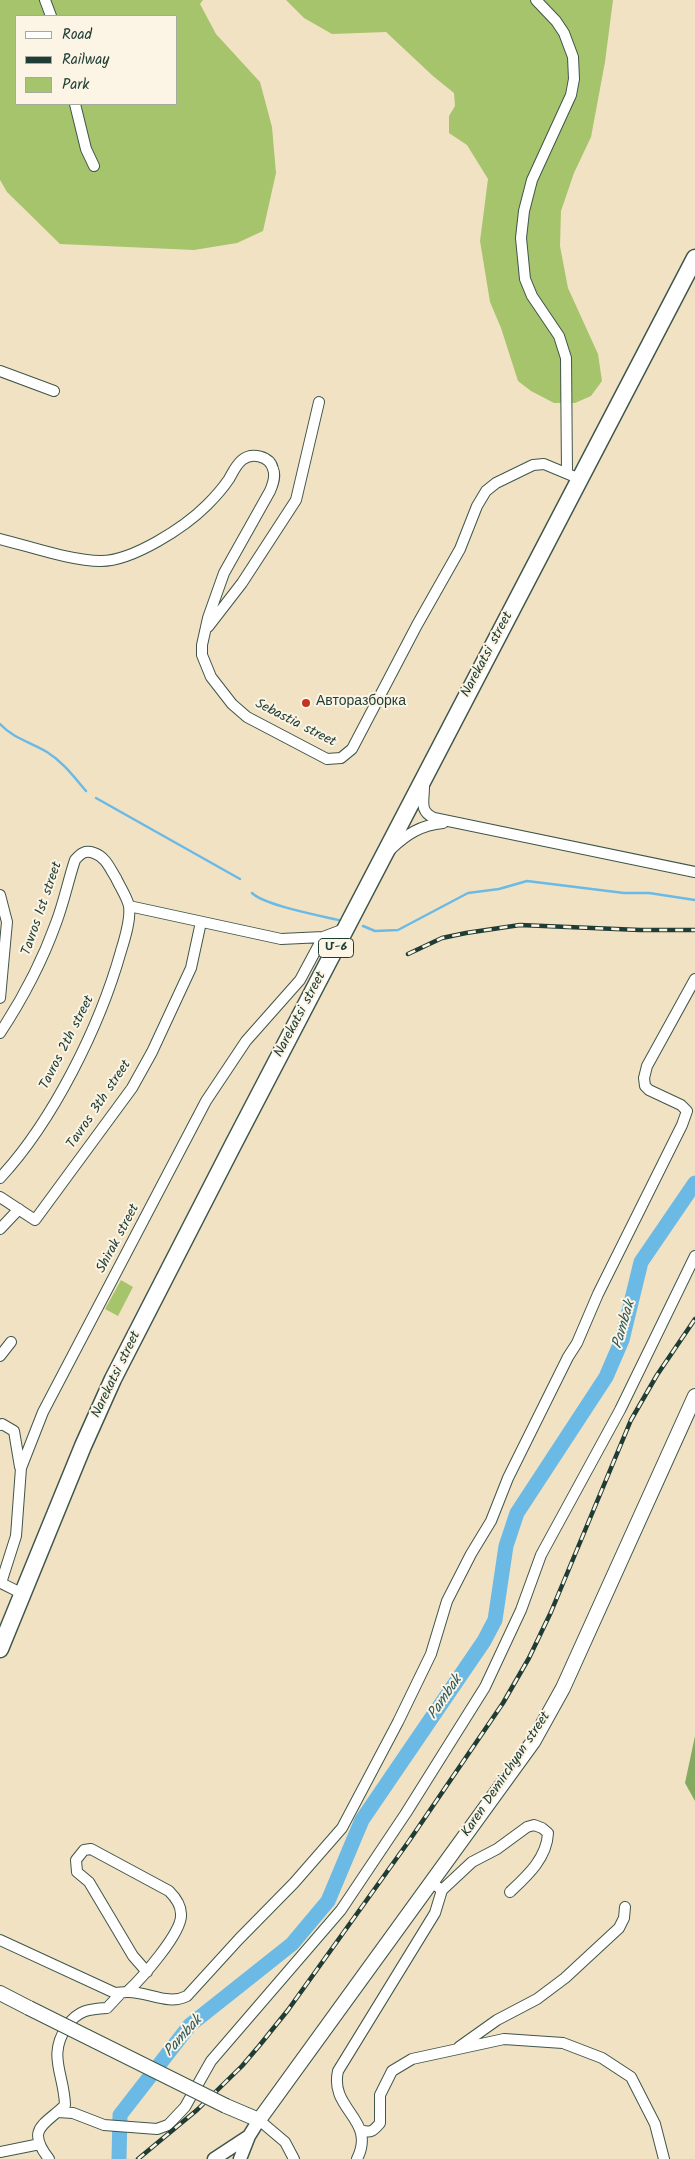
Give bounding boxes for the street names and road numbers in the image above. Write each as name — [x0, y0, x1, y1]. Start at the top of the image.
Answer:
street label: Narekatsi street — [458, 609, 518, 701]
street label: Sebastia street — [252, 696, 338, 752]
street label: Tavros 1st street — [19, 860, 67, 958]
road number: Մ-6 — [318, 938, 354, 958]
street label: Narekatsi street — [271, 969, 331, 1061]
street label: Tavros 2th street — [37, 993, 99, 1093]
street label: Tavros 3th street — [64, 1058, 136, 1152]
street label: Shirak street — [94, 1202, 144, 1276]
street label: Narekatsi street — [89, 1329, 145, 1421]
street label: Karen Demirchyan street — [459, 1709, 555, 1841]

